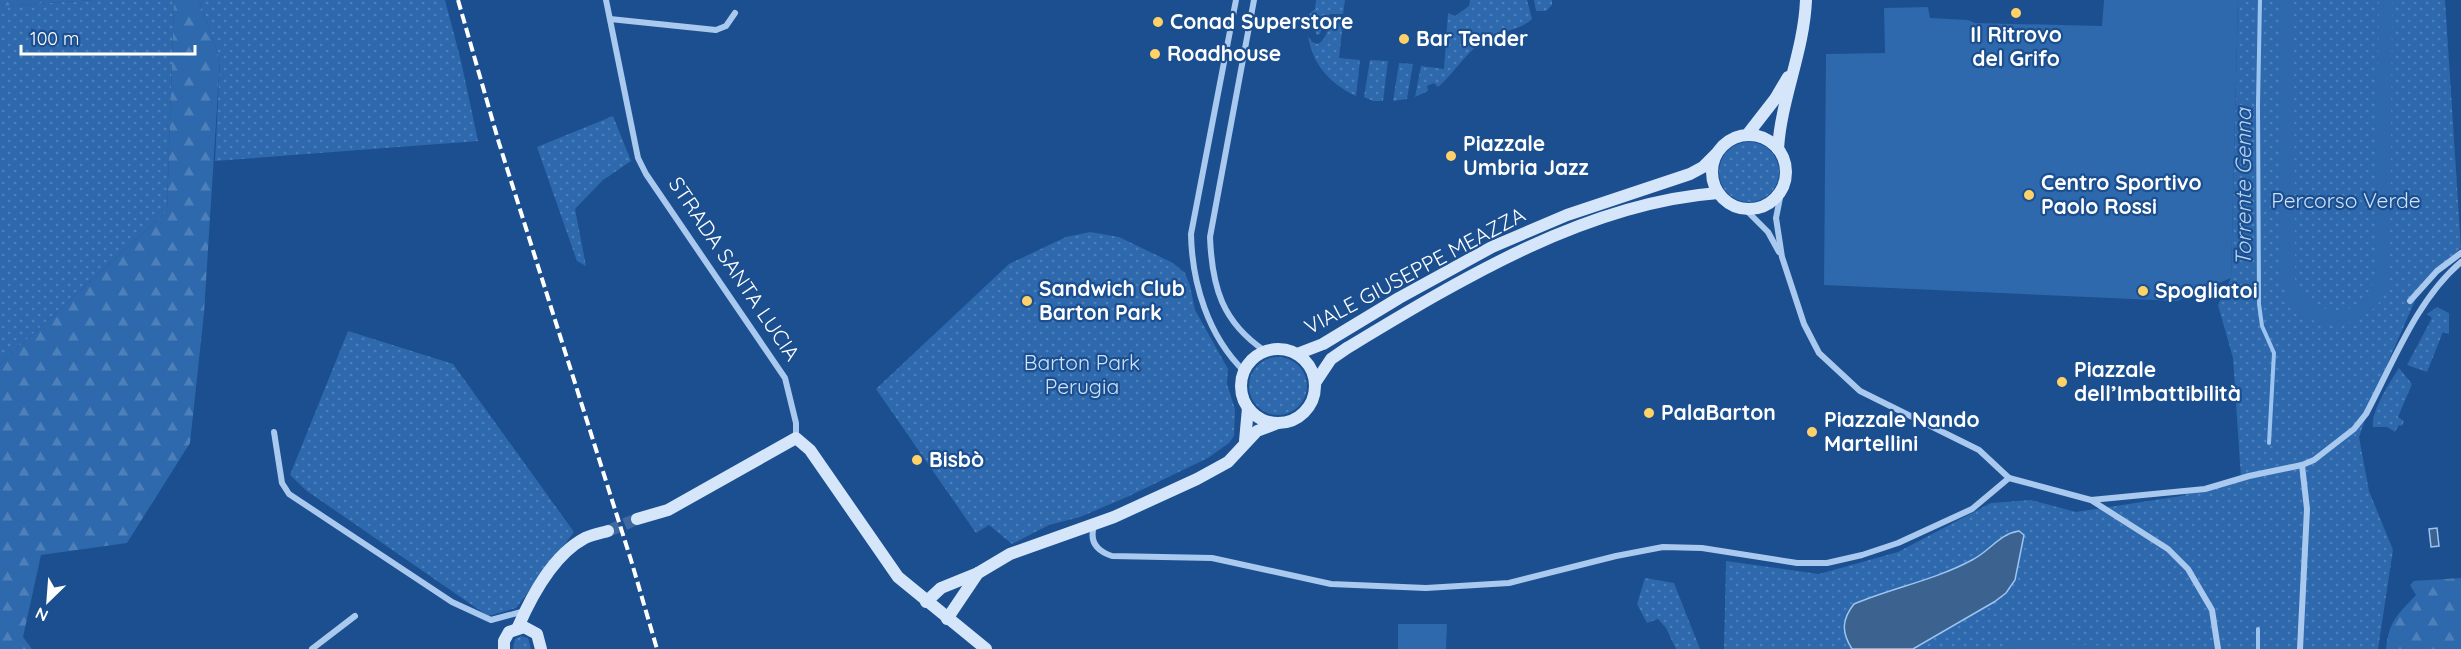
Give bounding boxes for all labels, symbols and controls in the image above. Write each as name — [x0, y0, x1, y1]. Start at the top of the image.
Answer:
marker: Il Ritrovo del Grifo — [2009, 6, 2023, 20]
place label: Conad Superstore — [1170, 8, 1353, 34]
marker: Conad Superstore — [1151, 15, 1165, 29]
scale bar — [21, 18, 195, 56]
place label: Il Ritrovo del Grifo — [1970, 21, 2062, 71]
place label: Bar Tender — [1416, 25, 1528, 51]
text: 100 m — [30, 27, 79, 50]
marker: Bar Tender — [1397, 32, 1411, 46]
place label: Roadhouse — [1167, 40, 1281, 66]
marker: Roadhouse — [1148, 47, 1162, 61]
water label: Torrente Genna — [2229, 106, 2257, 266]
place label: Piazzale Umbria Jazz — [1463, 130, 1589, 180]
marker: Piazzale Umbria Jazz — [1444, 149, 1458, 163]
place label: Centro Sportivo Paolo Rossi — [2041, 169, 2202, 219]
street label: STRADA SANTA LUCIA — [664, 171, 806, 365]
park label: Percorso Verde — [2271, 187, 2421, 213]
marker: Centro Sportivo Paolo Rossi — [2022, 188, 2036, 202]
street label: VIALE GIUSEPPE MEAZZA — [1300, 201, 1529, 339]
place label: Sandwich Club Barton Park — [1039, 275, 1185, 325]
place label: Spogliatoi — [2155, 277, 2258, 303]
marker: Spogliatoi — [2136, 284, 2150, 298]
marker: Sandwich Club Barton Park — [1020, 294, 1034, 308]
park label: Barton Park Perugia — [1024, 349, 1140, 399]
place label: Piazzale dell’Imbattibilità — [2074, 356, 2241, 406]
marker: Piazzale dell’Imbattibilità — [2055, 375, 2069, 389]
place label: PalaBarton — [1661, 399, 1776, 425]
marker: PalaBarton — [1642, 406, 1656, 420]
place label: Piazzale Nando Martellini — [1824, 406, 1979, 456]
marker: Piazzale Nando Martellini — [1805, 425, 1819, 439]
place label: Bisbò — [929, 446, 984, 472]
marker: Bisbò — [910, 453, 924, 467]
north arrow — [18, 571, 78, 631]
text: N — [32, 603, 51, 626]

